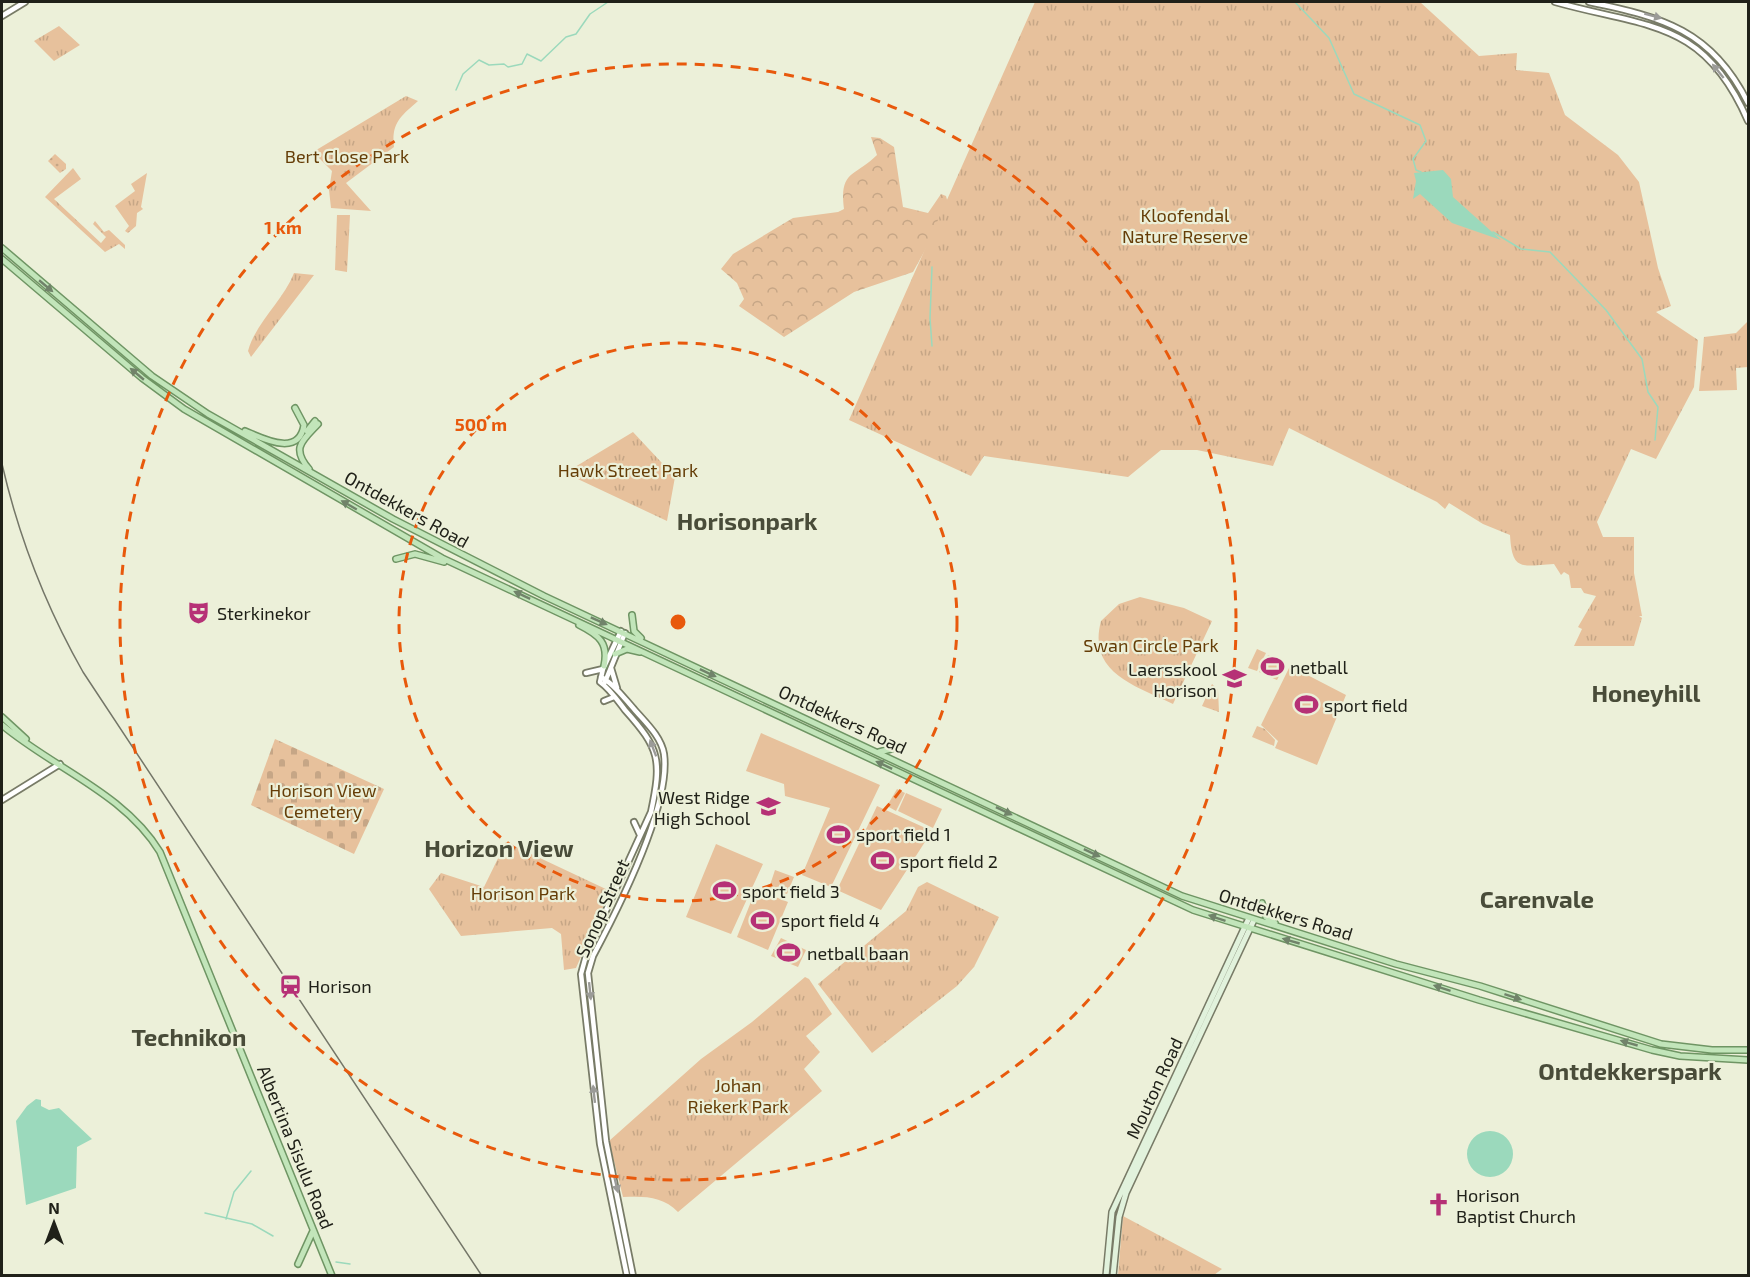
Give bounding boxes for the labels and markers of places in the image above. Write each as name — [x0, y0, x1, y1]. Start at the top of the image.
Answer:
theatre icon: Sterkinekor — [186, 600, 212, 626]
place label: Sterkinekor — [217, 602, 311, 624]
centre of rings — [668, 612, 688, 632]
sports icon: netball — [1259, 654, 1285, 680]
place label: netball — [1290, 656, 1348, 678]
place label: Laersskool Horison — [1128, 658, 1218, 701]
school or university icon: Laersskool Horison — [1222, 666, 1248, 692]
sports icon: sport field — [1293, 692, 1319, 718]
place label: sport field — [1324, 694, 1408, 716]
place label: West Ridge High School — [654, 786, 751, 829]
school or university icon: West Ridge High School — [755, 794, 781, 820]
sports icon: sport field 1 — [825, 821, 851, 847]
place label: sport field 1 — [856, 823, 951, 845]
sports icon: sport field 2 — [869, 848, 895, 874]
place label: sport field 2 — [900, 850, 998, 872]
sports icon: sport field 3 — [711, 878, 737, 904]
place label: sport field 3 — [742, 880, 840, 902]
sports icon: sport field 4 — [750, 907, 776, 933]
place label: sport field 4 — [781, 909, 880, 931]
sports icon: netball baan — [776, 940, 802, 966]
place label: netball baan — [807, 942, 909, 964]
station icon: Horison — [277, 973, 303, 999]
place label: Horison — [308, 975, 372, 997]
place label: Horison Baptist Church — [1456, 1184, 1576, 1227]
church icon: Horison Baptist Church — [1425, 1192, 1451, 1218]

